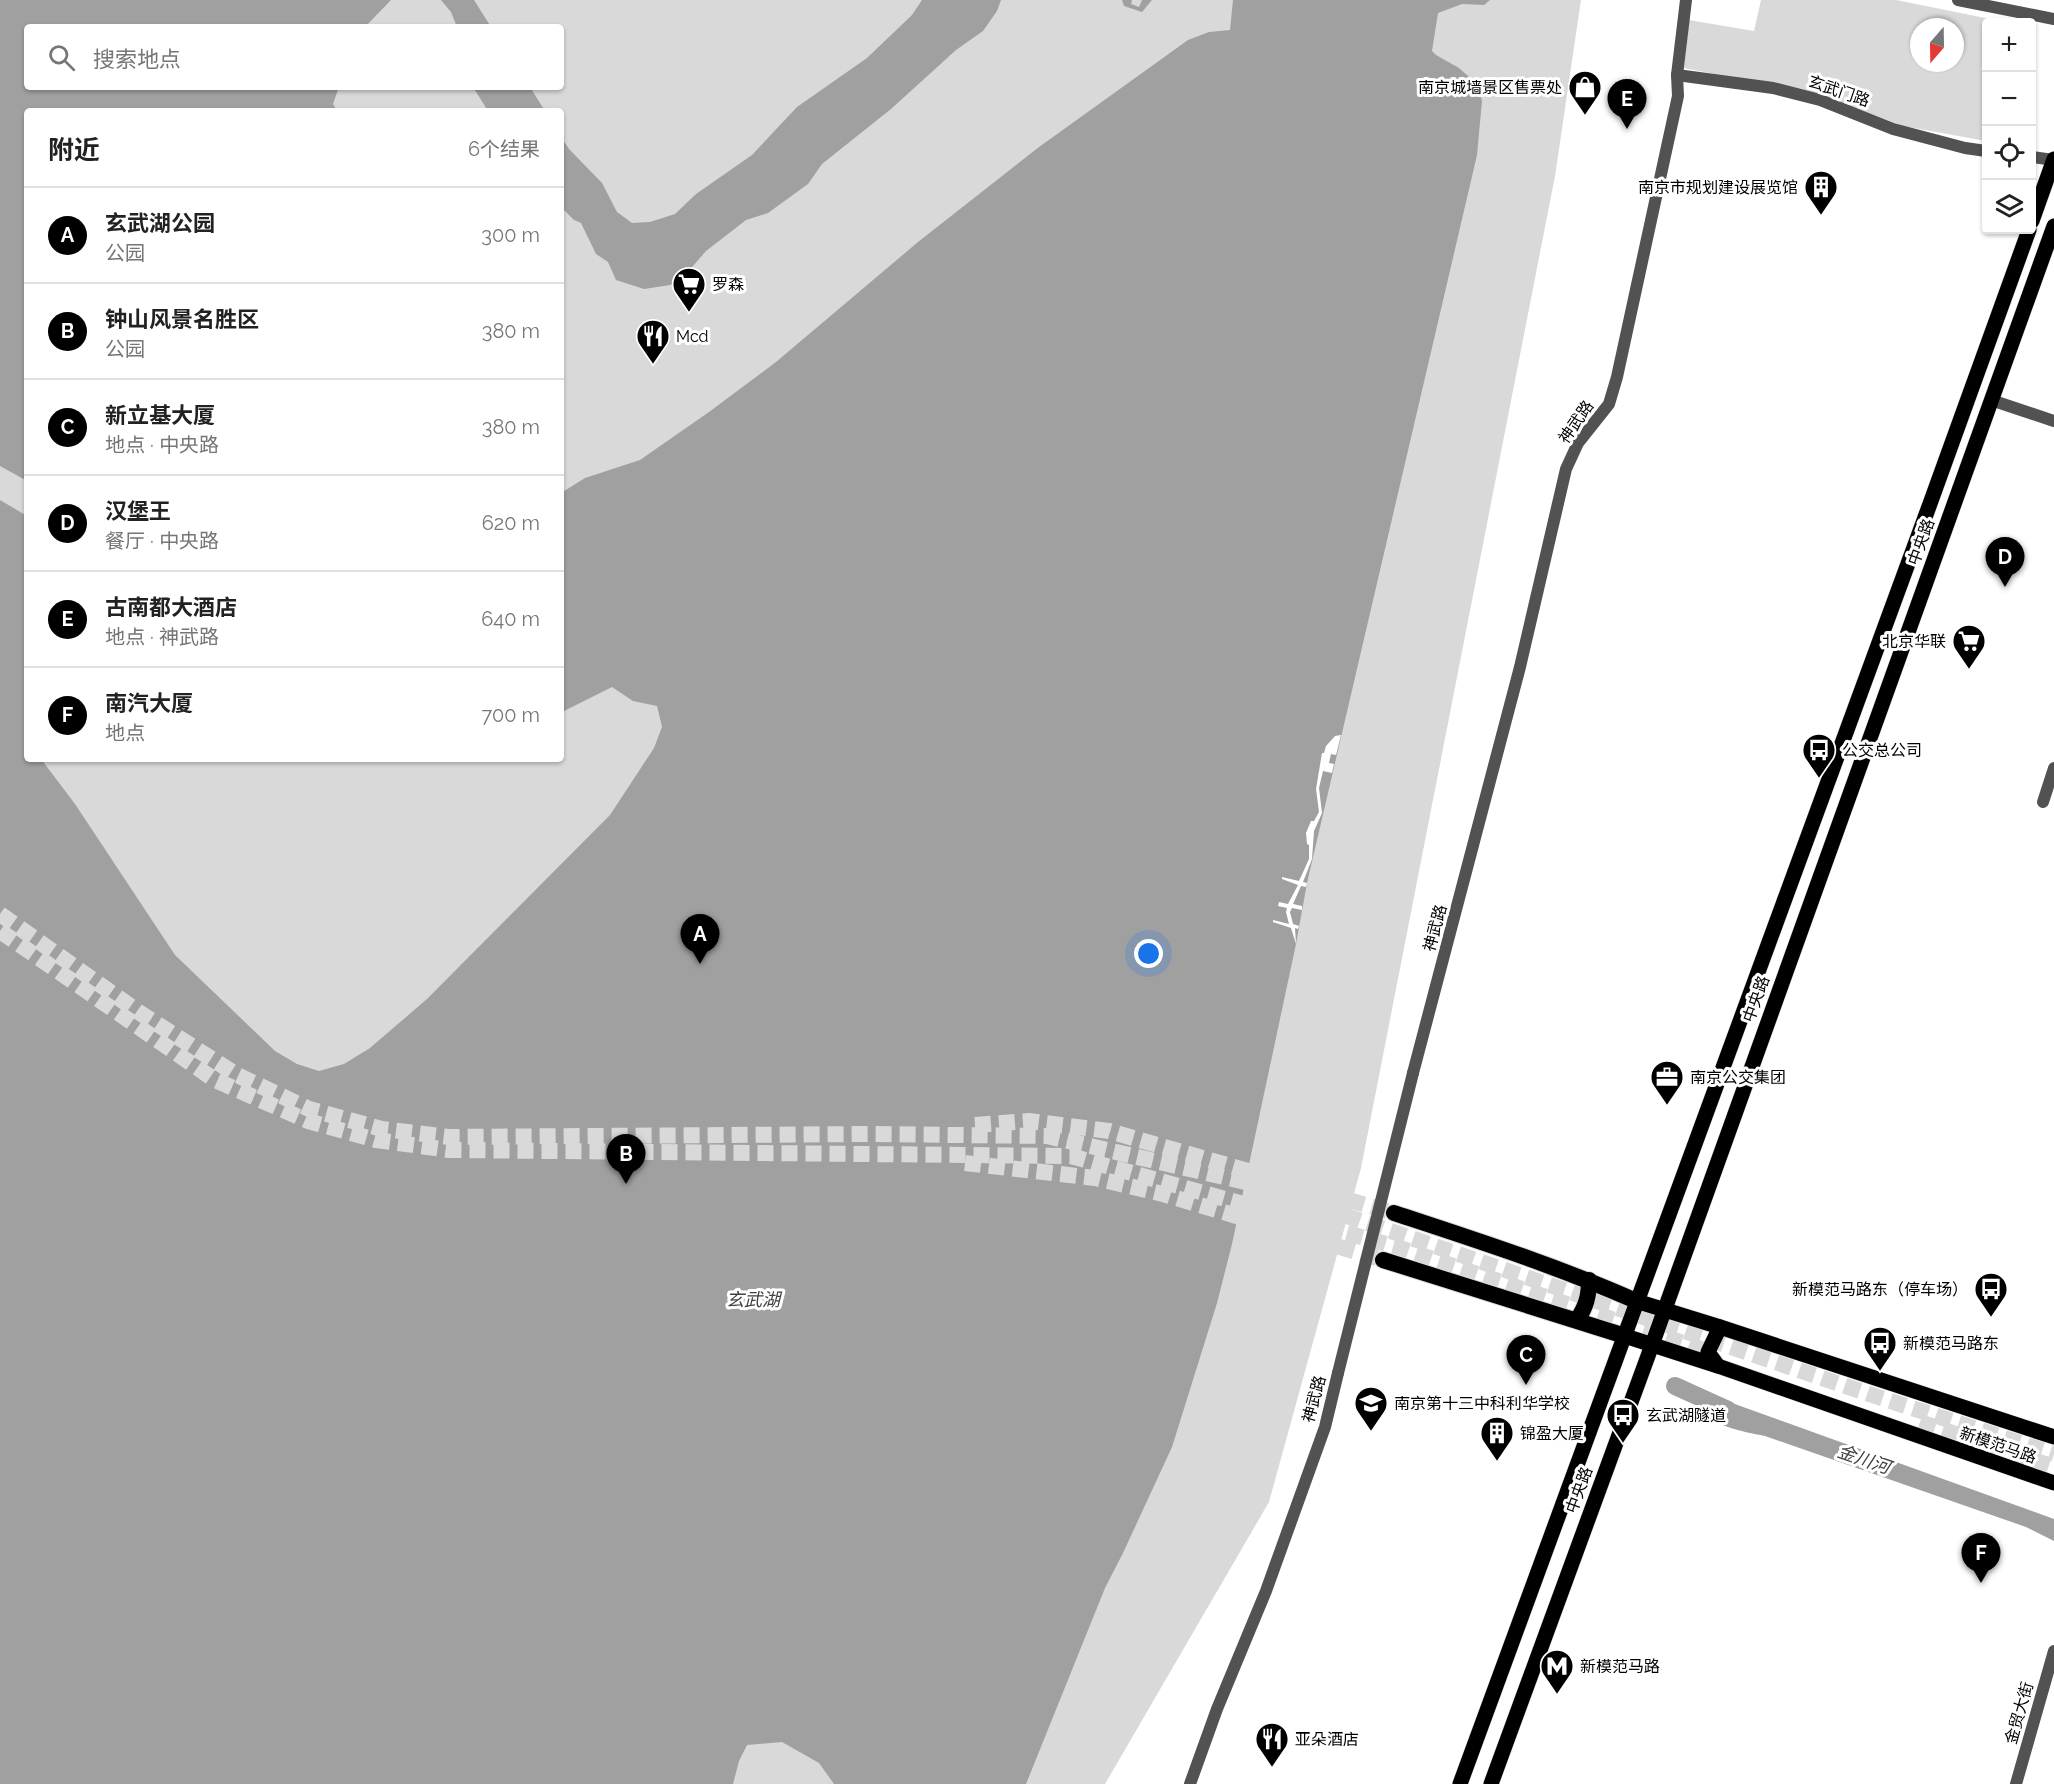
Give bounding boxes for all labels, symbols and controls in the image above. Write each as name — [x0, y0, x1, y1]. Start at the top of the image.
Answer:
north arrow — [1910, 18, 1964, 72]
map controls — [1982, 18, 2036, 234]
button: + — [1982, 18, 2036, 72]
search box — [24, 24, 564, 90]
icon: search — [45, 41, 78, 74]
text: 搜索地点 — [93, 46, 181, 72]
shop icon: 南京城墙景区售票处 — [1567, 69, 1603, 116]
street label: 玄武门路 — [1806, 72, 1872, 110]
button: − — [1982, 72, 2036, 126]
place label: 南京城墙景区售票处 — [1418, 78, 1562, 97]
pin: E — [1608, 80, 1646, 129]
button: locate — [1982, 126, 2036, 180]
text: 附近 — [48, 135, 100, 165]
text: 6个结果 — [468, 137, 540, 161]
building icon: 南京市规划建设展览馆 — [1803, 169, 1839, 216]
place label: 南京市规划建设展览馆 — [1638, 178, 1798, 197]
button: layers — [1982, 180, 2036, 234]
text: 玄武湖公园 — [105, 210, 215, 236]
text: A — [61, 223, 74, 247]
text: 300 m — [481, 223, 540, 247]
text: 公园 — [105, 241, 145, 265]
supermarket icon: 罗森 — [671, 266, 707, 313]
place label: 罗森 — [712, 275, 744, 294]
text: 钟山风景名胜区 — [105, 306, 259, 332]
restaurant icon: Mcd — [635, 318, 671, 365]
text: B — [61, 319, 74, 343]
text: 380 m — [482, 319, 540, 343]
place label: Mcd — [676, 327, 709, 346]
text: 公园 — [105, 337, 145, 361]
street label: 神武路 — [1554, 397, 1598, 447]
text: 新立基大厦 — [105, 402, 215, 428]
text: C — [61, 415, 74, 439]
text: 380 m — [482, 415, 540, 439]
text: 地点 · 中央路 — [105, 433, 219, 457]
text: 汉堡王 — [105, 498, 171, 524]
text: D — [60, 511, 75, 535]
text: 620 m — [482, 511, 540, 535]
street label: 中央路 — [1904, 516, 1938, 568]
text: 餐厅 · 中央路 — [105, 529, 219, 553]
pin: D — [1986, 538, 2024, 587]
text: 古南都大酒店 — [105, 594, 237, 620]
text: E — [61, 607, 74, 631]
text: 640 m — [481, 607, 540, 631]
supermarket icon: 北京华联 — [1951, 623, 1987, 670]
text: 地点 · 神武路 — [105, 625, 219, 649]
place label: 北京华联 — [1882, 632, 1946, 651]
text: 南汽大厦 — [105, 690, 193, 716]
text: F — [62, 703, 73, 727]
text: 700 m — [481, 703, 540, 727]
text: 地点 — [105, 721, 145, 745]
bus stop icon: 公交总公司 — [1801, 732, 1837, 779]
place label: 公交总公司 — [1842, 741, 1922, 760]
street label: 神武路 — [1420, 902, 1450, 954]
pin: A — [680, 914, 720, 964]
your location — [1134, 939, 1163, 968]
street label: 中央路 — [1739, 973, 1773, 1025]
office icon: 南京公交集团 — [1649, 1059, 1685, 1106]
place label: 南京公交集团 — [1690, 1068, 1786, 1087]
pin: B — [606, 1134, 646, 1184]
bus stop icon: 新模范马路东（停车场） — [1973, 1271, 2009, 1318]
place label: 新模范马路东（停车场） — [1792, 1280, 1968, 1299]
water label: 玄武湖 — [726, 1289, 783, 1310]
bus stop icon: 新模范马路东 — [1862, 1325, 1898, 1372]
place label: 新模范马路东 — [1903, 1334, 1999, 1353]
pin: C — [1506, 1336, 1546, 1385]
street label: 神武路 — [1299, 1373, 1329, 1425]
school or university icon: 南京第十三中科利华学校 — [1353, 1385, 1389, 1432]
place label: 南京第十三中科利华学校 — [1394, 1394, 1570, 1413]
bus stop icon: 玄武湖隧道 — [1605, 1397, 1641, 1444]
place label: 玄武湖隧道 — [1646, 1406, 1726, 1425]
building icon: 锦盈大厦 — [1479, 1415, 1515, 1462]
street label: 新模范马路 — [1957, 1423, 2039, 1467]
place label: 锦盈大厦 — [1520, 1424, 1584, 1443]
water label: 金川河 — [1835, 1440, 1896, 1479]
street label: 中央路 — [1562, 1464, 1596, 1516]
pin: F — [1962, 1534, 2000, 1583]
metro station icon: 新模范马路 — [1539, 1648, 1575, 1695]
place label: 新模范马路 — [1580, 1657, 1660, 1676]
street label: 金贸大街 — [2001, 1680, 2037, 1746]
restaurant icon: 亚朵酒店 — [1254, 1721, 1290, 1768]
place label: 亚朵酒店 — [1295, 1730, 1359, 1749]

